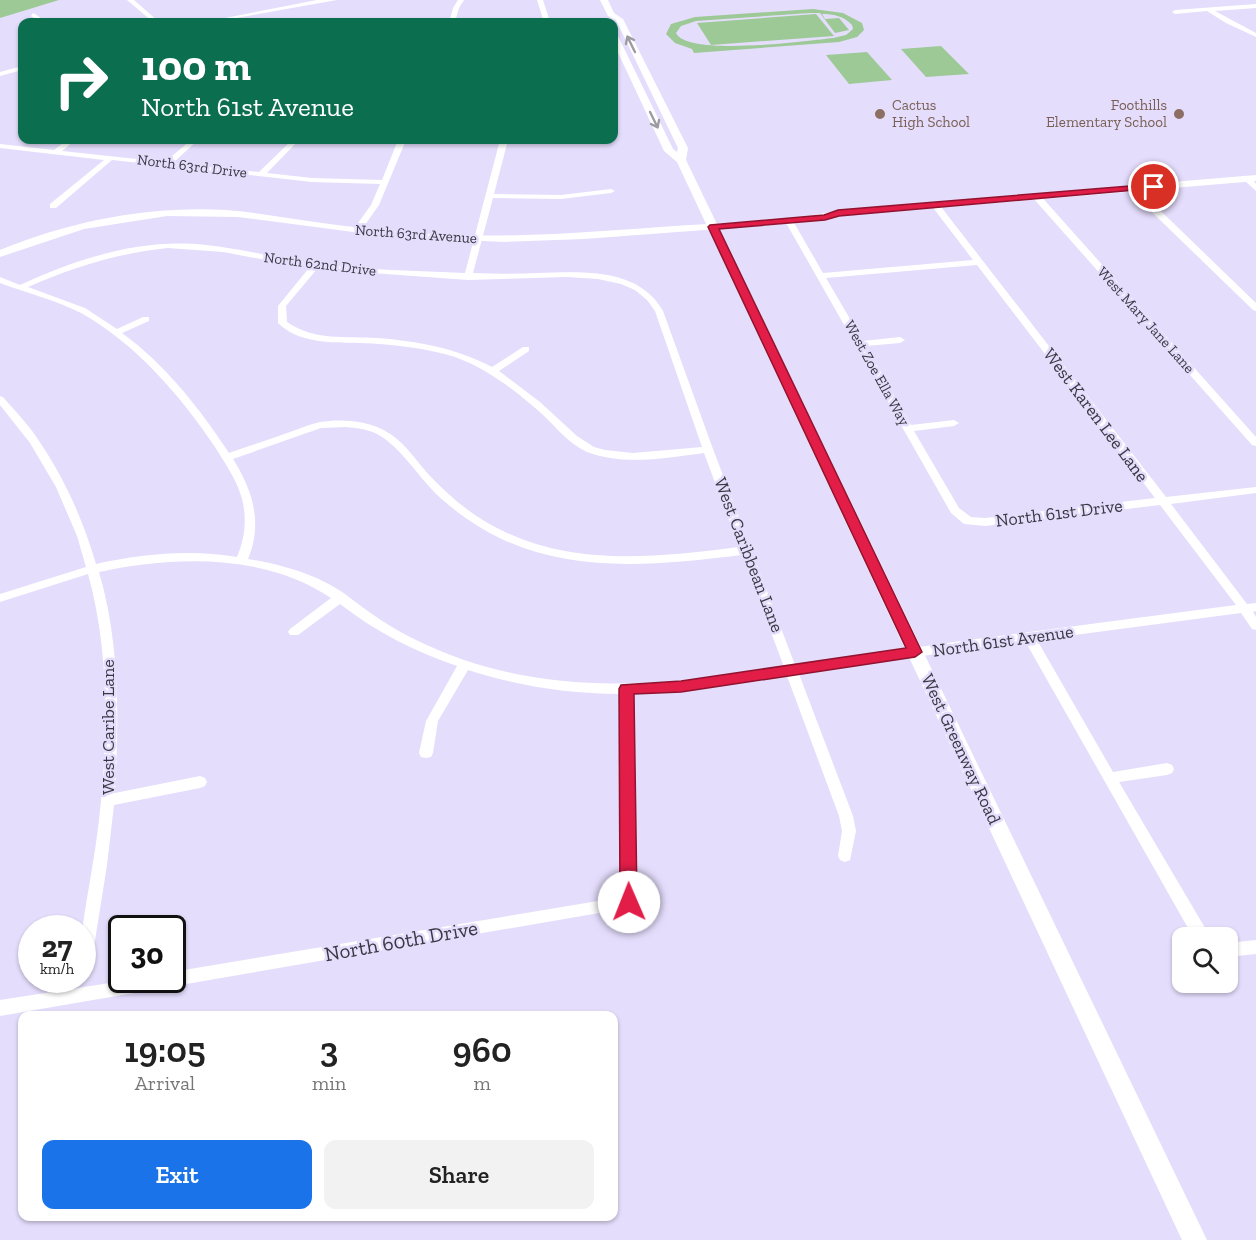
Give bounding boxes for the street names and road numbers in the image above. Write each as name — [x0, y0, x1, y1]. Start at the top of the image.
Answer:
street label: North 63rd Drive — [136, 150, 248, 182]
street label: North 63rd Avenue — [354, 221, 478, 247]
street label: North 62nd Drive — [263, 248, 377, 280]
street label: West Mary Jane Lane — [1094, 263, 1198, 377]
street label: West Zoe Ella Way — [841, 317, 914, 429]
street label: West Karen Lee Lane — [1039, 344, 1153, 486]
street label: West Caribbean Lane — [709, 474, 789, 636]
street label: North 61st Drive — [994, 494, 1124, 532]
street label: North 61st Avenue — [931, 620, 1075, 662]
street label: West Caribe Lane — [97, 659, 119, 795]
street label: West Greenway Road — [916, 670, 1006, 828]
street label: North 60th Drive — [322, 915, 480, 966]

